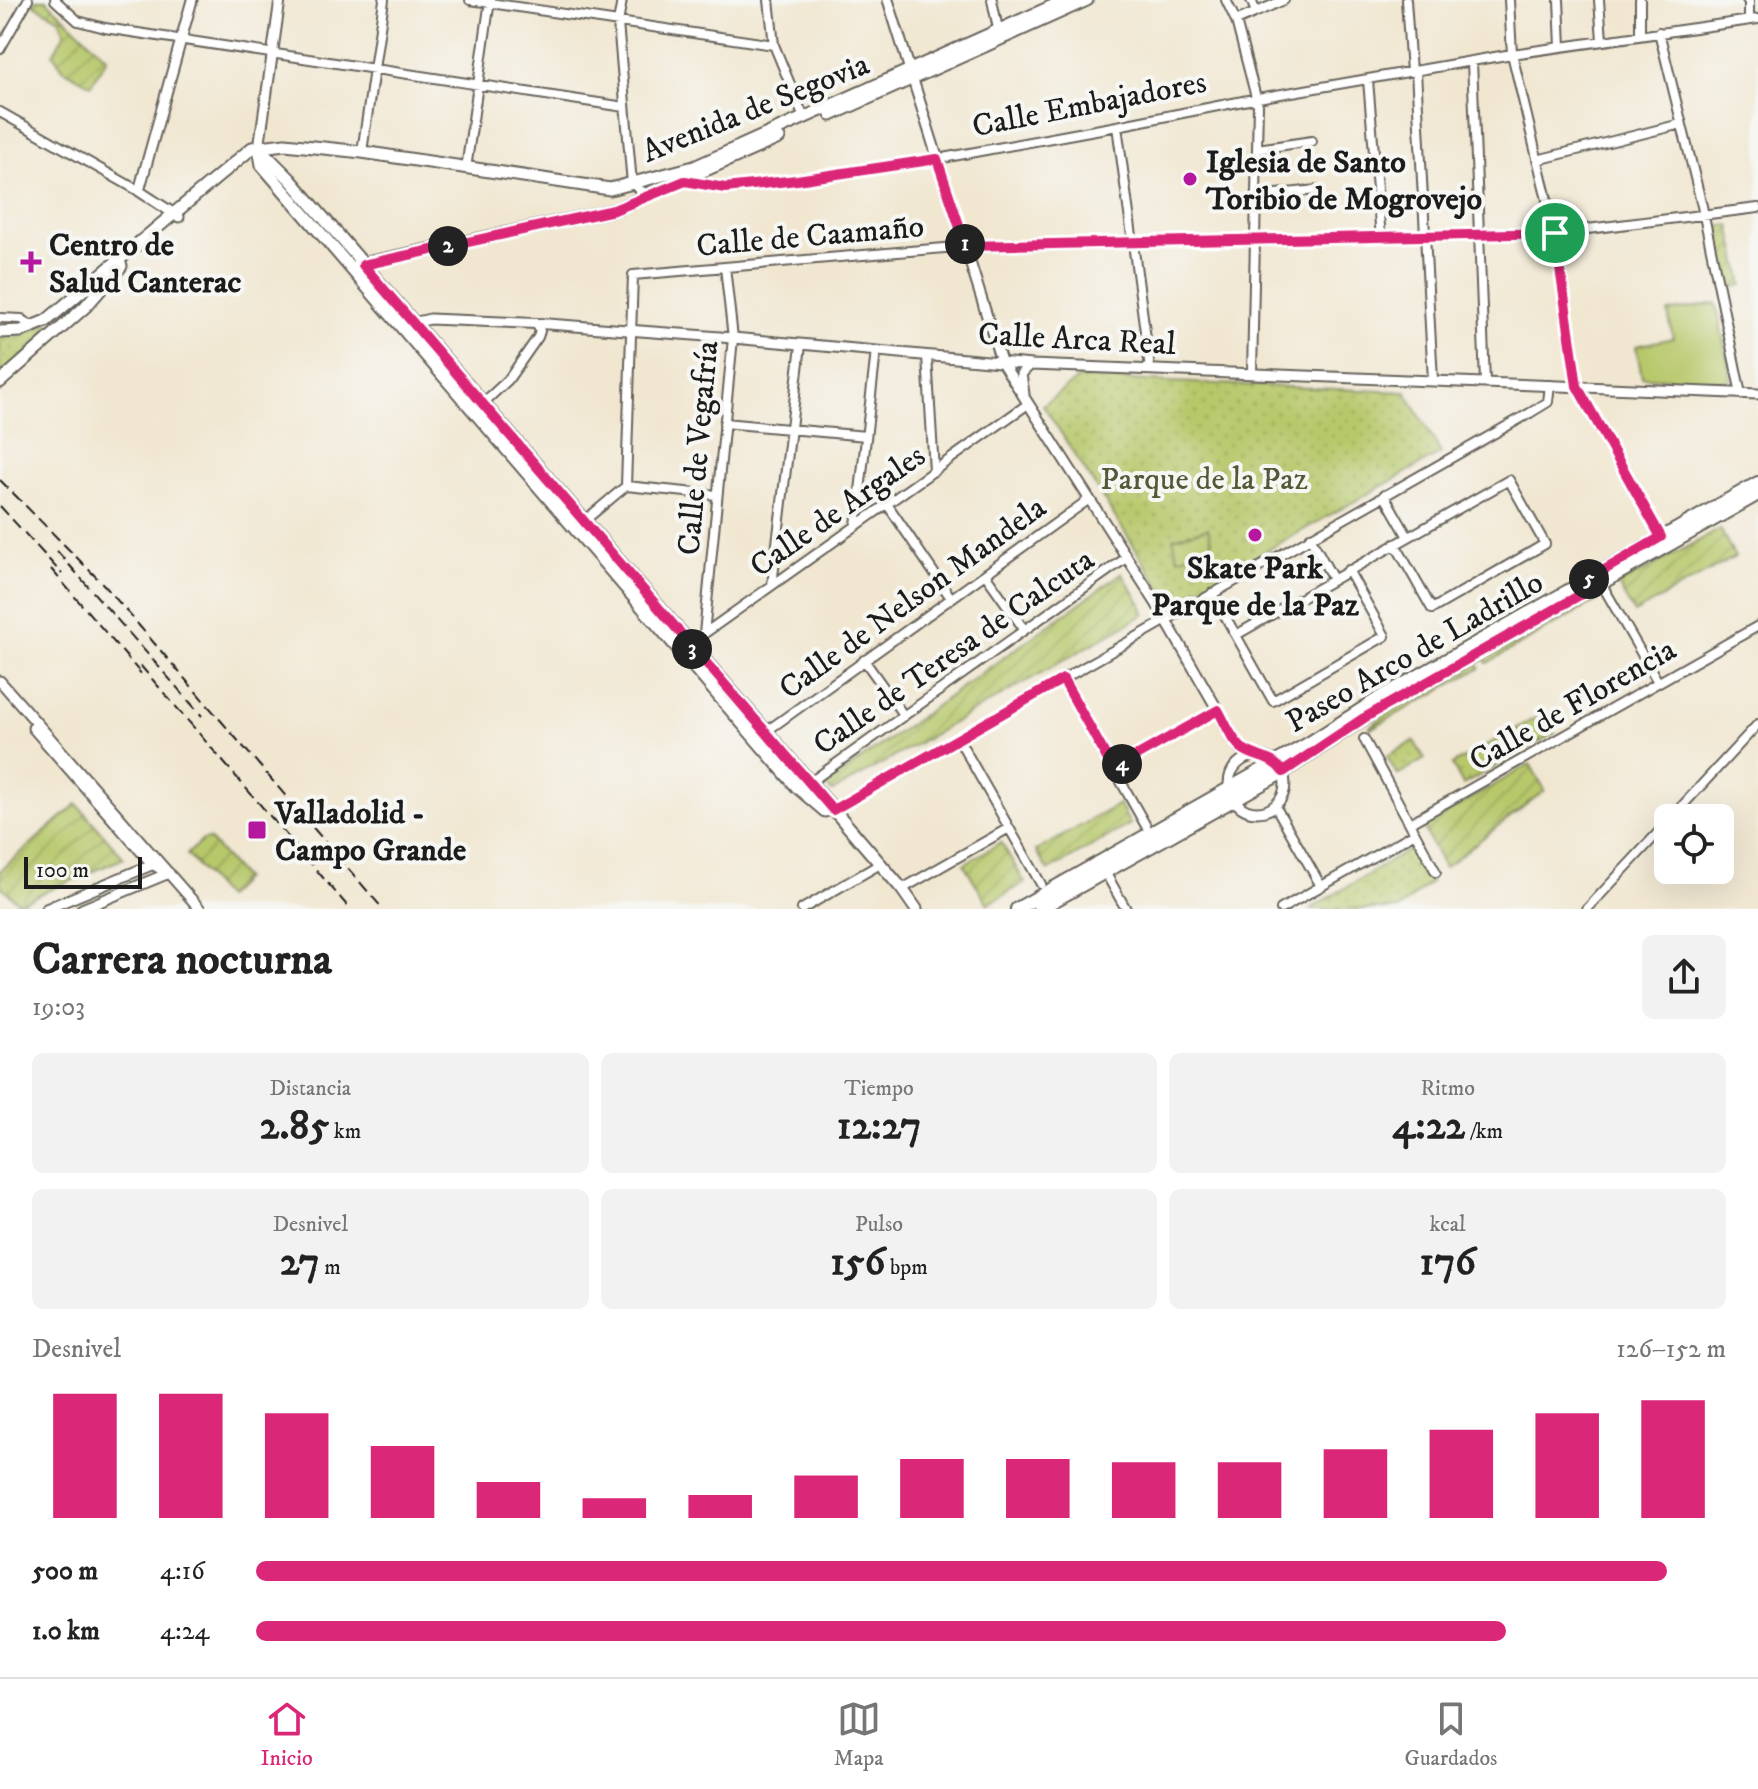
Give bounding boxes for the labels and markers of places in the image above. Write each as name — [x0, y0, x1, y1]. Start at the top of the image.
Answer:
place label: Iglesia de Santo Toribio de Mogrovejo — [1205, 143, 1482, 220]
marker: Iglesia de Santo Toribio de Mogrovejo — [1181, 170, 1199, 188]
pin — [1521, 199, 1589, 267]
pin: 1 — [945, 224, 985, 264]
place label: Centro de Salud Canterac — [49, 226, 242, 303]
pin: 2 — [428, 226, 468, 266]
marker: Centro de Salud Canterac — [20, 251, 42, 273]
marker: Skate Park Parque de la Paz — [1246, 526, 1264, 544]
place label: Skate Park Parque de la Paz — [1151, 549, 1359, 626]
pin: 5 — [1569, 559, 1609, 599]
pin: 3 — [672, 629, 712, 669]
pin: 4 — [1102, 744, 1142, 784]
place label: Valladolid - Campo Grande — [273, 794, 466, 871]
marker: Valladolid - Campo Grande — [246, 819, 268, 841]

